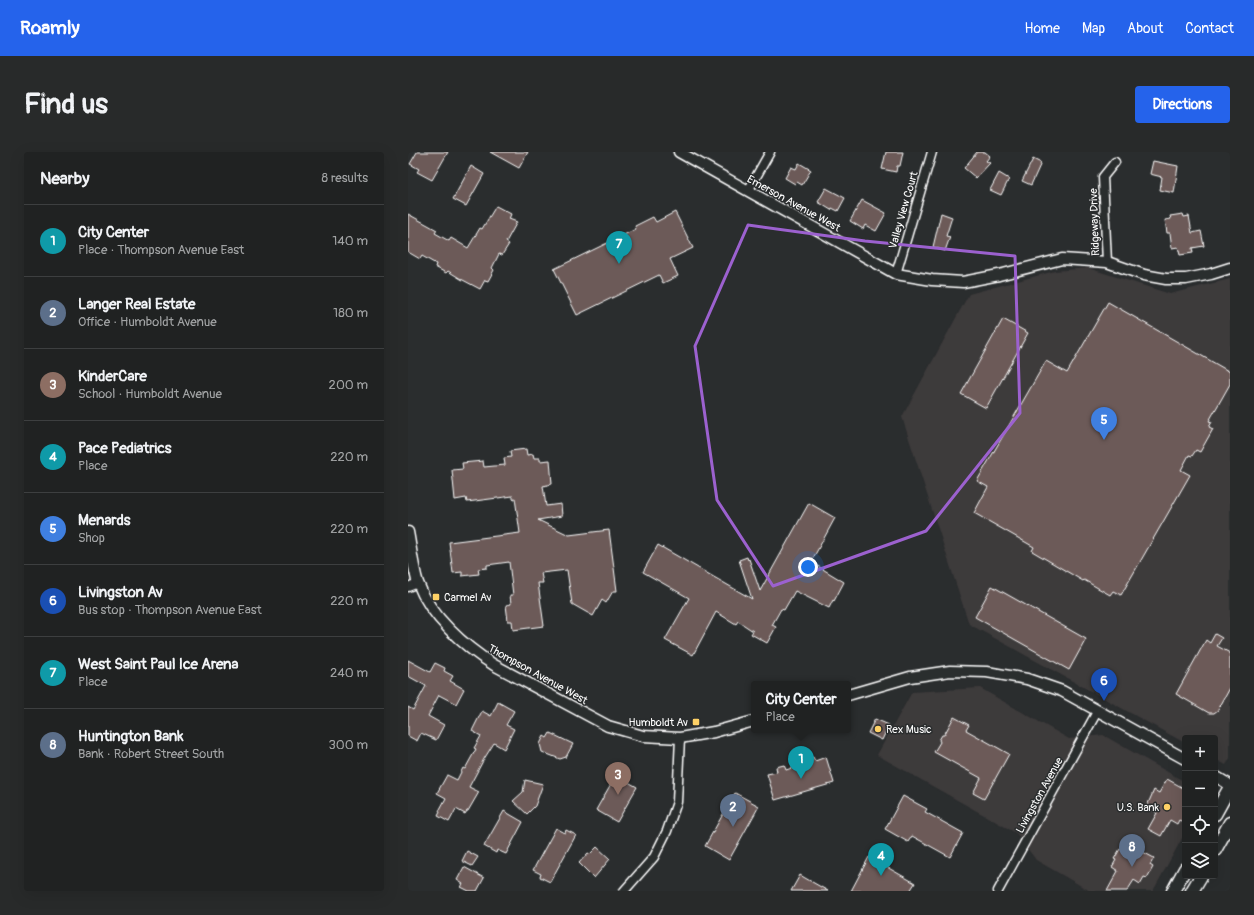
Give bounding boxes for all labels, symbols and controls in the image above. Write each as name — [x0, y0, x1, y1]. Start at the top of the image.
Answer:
text: Roamly — [20, 16, 80, 40]
text: Home — [1025, 20, 1060, 37]
text: Map — [1082, 20, 1105, 37]
text: About — [1127, 20, 1163, 37]
text: Contact — [1185, 20, 1234, 37]
button: Directions — [1135, 86, 1230, 123]
text: Find us — [24, 87, 108, 122]
text: Nearby — [40, 168, 89, 189]
street label: Valley View Court — [886, 169, 921, 250]
text: 8 results — [322, 170, 368, 186]
street label: Emerson Avenue West — [745, 172, 843, 235]
street label: Ridgeway Drive — [1087, 187, 1102, 256]
text: City Center — [78, 223, 149, 242]
pin: 7 — [606, 231, 632, 264]
text: 1 — [50, 233, 56, 249]
text: 140 m — [332, 233, 368, 249]
text: Place · Thompson Avenue East — [78, 242, 244, 258]
text: Langer Real Estate — [78, 295, 195, 314]
text: 2 — [49, 305, 57, 321]
text: 180 m — [333, 305, 368, 321]
text: Office · Humboldt Avenue — [78, 314, 217, 330]
text: KinderCare — [78, 367, 147, 386]
text: 3 — [49, 377, 57, 393]
text: 200 m — [329, 377, 368, 393]
text: School · Humboldt Avenue — [78, 386, 222, 402]
pin: 5 — [1091, 407, 1117, 440]
text: Pace Pediatrics — [78, 439, 172, 458]
text: 4 — [49, 449, 57, 465]
text: 220 m — [330, 449, 368, 465]
text: Place — [78, 458, 107, 474]
text: Menards — [78, 511, 130, 530]
text: 5 — [49, 521, 57, 537]
text: 220 m — [330, 521, 368, 537]
text: Shop — [78, 530, 105, 546]
your location — [798, 557, 818, 577]
text: Livingston Av — [78, 583, 163, 602]
place label: Carmel Av — [444, 591, 492, 604]
marker: Carmel Av — [431, 592, 441, 602]
text: 6 — [49, 593, 57, 609]
text: 220 m — [330, 593, 368, 609]
text: Bus stop · Thompson Avenue East — [78, 602, 262, 618]
street label: Thompson Avenue West — [486, 642, 590, 707]
text: West Saint Paul Ice Arena — [78, 655, 239, 674]
text: 7 — [50, 665, 56, 681]
text: 240 m — [330, 665, 368, 681]
pin: 6 — [1091, 668, 1117, 701]
text: Place — [78, 674, 107, 690]
popup — [751, 681, 851, 733]
text: City Center — [765, 690, 837, 709]
text: Place — [765, 709, 795, 725]
place label: Humboldt Av — [629, 716, 688, 729]
marker: Humboldt Av — [691, 717, 701, 727]
place label: Rex Music — [886, 723, 932, 736]
marker: Rex Music — [873, 724, 883, 734]
text: Huntington Bank — [78, 727, 183, 746]
map controls — [1182, 735, 1218, 879]
button: + — [1182, 735, 1218, 771]
text: 8 — [50, 737, 56, 753]
text: 300 m — [329, 737, 368, 753]
text: Bank · Robert Street South — [78, 746, 224, 762]
pin: 1 — [788, 746, 814, 779]
street label: Livingston Avenue — [1013, 755, 1066, 835]
pin: 3 — [605, 762, 631, 795]
button: − — [1182, 771, 1218, 807]
pin: 2 — [720, 794, 746, 827]
place label: U.S. Bank — [1117, 801, 1159, 814]
marker: U.S. Bank — [1162, 802, 1172, 812]
button: locate — [1182, 807, 1218, 843]
pin: 8 — [1119, 834, 1145, 867]
pin: 4 — [868, 843, 894, 876]
button: layers — [1182, 843, 1218, 879]

